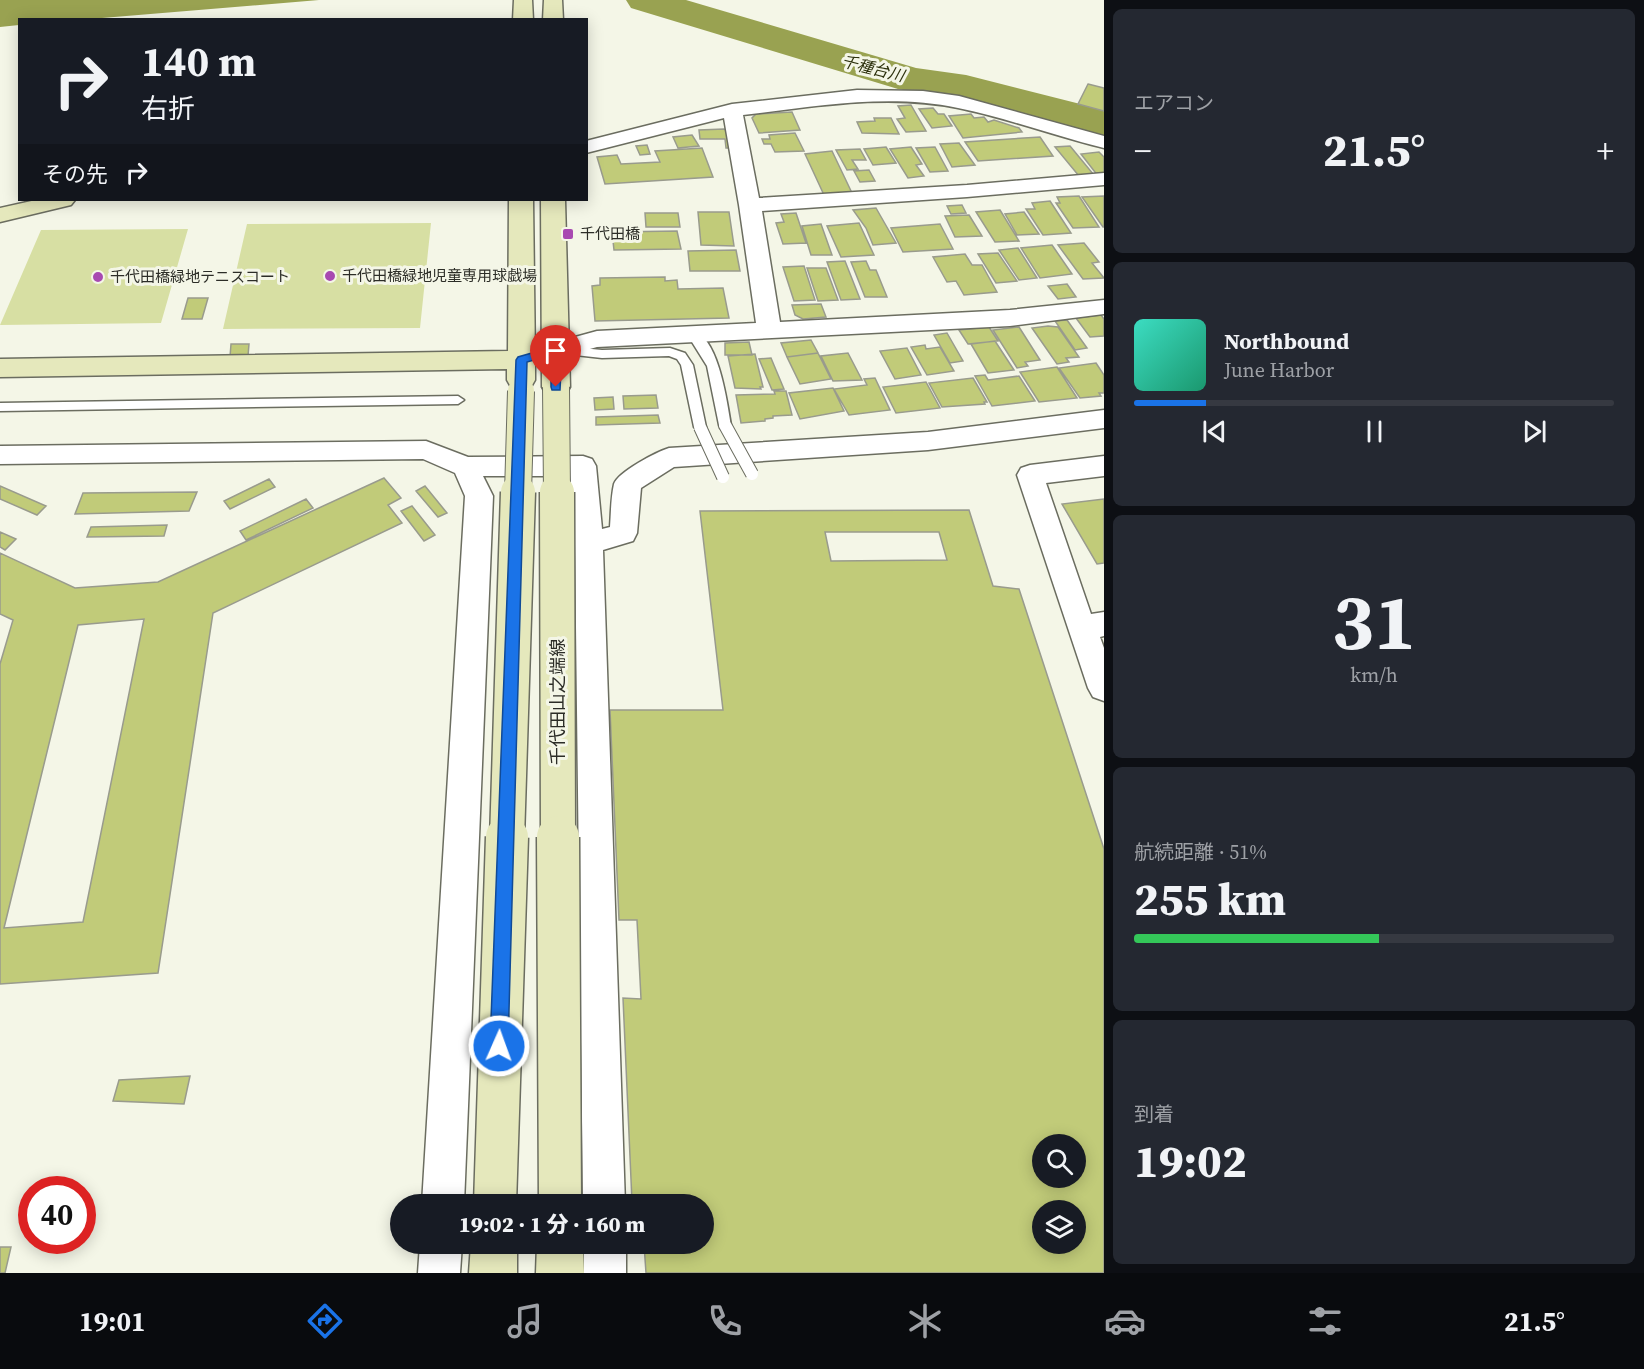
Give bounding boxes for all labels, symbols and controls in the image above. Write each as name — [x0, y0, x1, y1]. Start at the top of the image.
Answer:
text: 140 m — [141, 32, 256, 90]
icon: right — [42, 42, 120, 120]
water label: 千種台川 — [839, 50, 909, 87]
text: エアコン — [1134, 89, 1214, 117]
text: 右折 — [141, 90, 195, 127]
text: 21.5° — [1323, 119, 1425, 181]
text: − — [1134, 128, 1152, 173]
text: + — [1597, 128, 1614, 173]
icon: right — [120, 156, 153, 189]
text: その先 — [42, 159, 108, 189]
place label: 千代田橋 — [580, 223, 640, 244]
marker: 千代田橋 — [561, 227, 575, 241]
place label: 千代田橋緑地児童専用球戯場 — [342, 265, 537, 286]
place label: 千代田橋緑地テニスコート — [110, 266, 290, 287]
marker: 千代田橋緑地児童専用球戯場 — [323, 269, 337, 283]
marker: 千代田橋緑地テニスコート — [91, 270, 105, 284]
pin — [530, 325, 581, 387]
text: Northbound — [1224, 326, 1349, 356]
icon: arrive — [539, 334, 572, 367]
text: June Harbor — [1224, 356, 1334, 384]
icon: previous — [1198, 415, 1231, 448]
icon: pause — [1358, 415, 1391, 448]
icon: next — [1518, 415, 1551, 448]
text: 31 — [1332, 568, 1416, 675]
street label: 千代田山之端線 — [545, 639, 570, 765]
text: km/h — [1350, 661, 1398, 689]
text: 航続距離 · 51% — [1134, 838, 1267, 866]
text: 255 km — [1134, 868, 1286, 930]
position arrow — [467, 1014, 531, 1078]
text: 到着 — [1134, 1100, 1174, 1128]
text: 19:02 — [1134, 1130, 1247, 1192]
map controls — [1032, 1134, 1086, 1254]
button: search — [1032, 1134, 1086, 1188]
speed limit sign: 40 — [18, 1176, 96, 1254]
button: layers — [1032, 1200, 1086, 1254]
text: 19:02 · 1 分 · 160 m — [459, 1209, 645, 1239]
icon: directions — [304, 1300, 346, 1342]
icon: music — [504, 1300, 546, 1342]
icon: phone — [704, 1300, 746, 1342]
icon: climate — [904, 1300, 946, 1342]
icon: car — [1104, 1300, 1146, 1342]
icon: filters — [1304, 1300, 1346, 1342]
text: 19:01 — [79, 1303, 146, 1340]
text: 21.5° — [1504, 1303, 1565, 1340]

